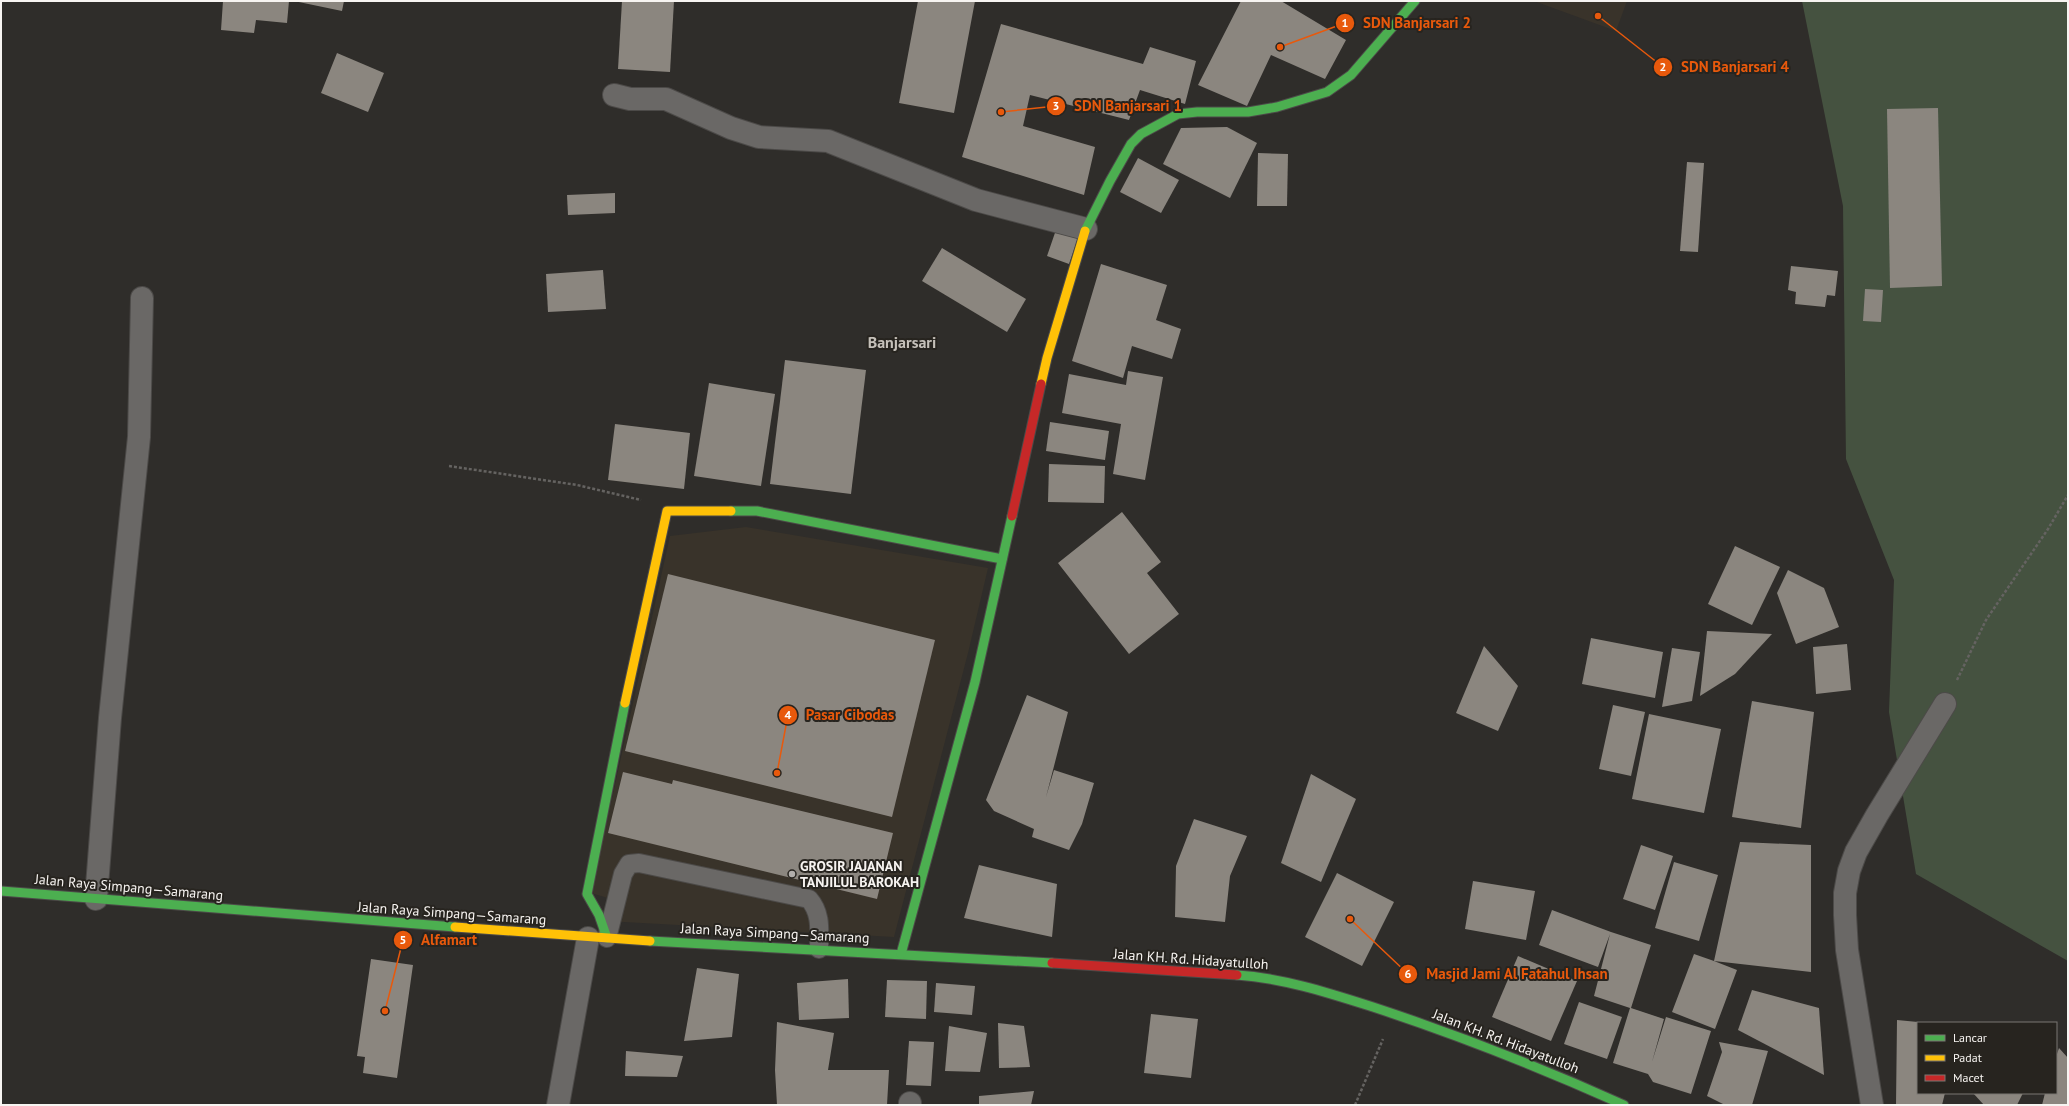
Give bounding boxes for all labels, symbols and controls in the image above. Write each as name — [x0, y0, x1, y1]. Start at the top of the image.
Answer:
callout: SDN Banjarsari 2 — [1335, 10, 1479, 37]
text: SDN Banjarsari 2 — [1363, 13, 1471, 32]
text: 1 — [1342, 15, 1348, 30]
callout: SDN Banjarsari 4 — [1653, 53, 1797, 80]
text: SDN Banjarsari 4 — [1681, 57, 1789, 76]
text: 2 — [1660, 59, 1666, 74]
callout: SDN Banjarsari 1 — [1046, 92, 1190, 119]
text: SDN Banjarsari 1 — [1074, 96, 1182, 115]
text: 3 — [1053, 98, 1059, 113]
district label: Banjarsari — [868, 332, 936, 352]
callout: Pasar Cibodas — [778, 701, 902, 728]
text: Pasar Cibodas — [806, 705, 894, 724]
text: 4 — [785, 707, 792, 722]
place label: GROSIR JAJANAN TANJILUL BAROKAH — [800, 857, 919, 891]
marker: GROSIR JAJANAN TANJILUL BAROKAH — [787, 869, 797, 879]
street label: Jalan Raya Simpang—Samarang — [33, 870, 224, 904]
street label: Jalan Raya Simpang—Samarang — [356, 897, 547, 929]
street label: Jalan Raya Simpang—Samarang — [679, 919, 870, 947]
callout: Alfamart — [393, 926, 485, 953]
text: Alfamart — [421, 930, 478, 949]
text: 5 — [400, 932, 406, 947]
street label: Jalan KH. Rd. Hidayatulloh — [1112, 945, 1269, 973]
callout: Masjid Jami Al Fatahul Ihsan — [1398, 961, 1616, 988]
text: Masjid Jami Al Fatahul Ihsan — [1426, 964, 1608, 983]
text: 6 — [1405, 966, 1412, 981]
street label: Jalan KH. Rd. Hidayatulloh — [1429, 1004, 1582, 1077]
legend — [1917, 1022, 2057, 1094]
text: Lancar — [1953, 1030, 1987, 1045]
text: Padat — [1953, 1050, 1982, 1065]
text: Macet — [1953, 1070, 1984, 1085]

